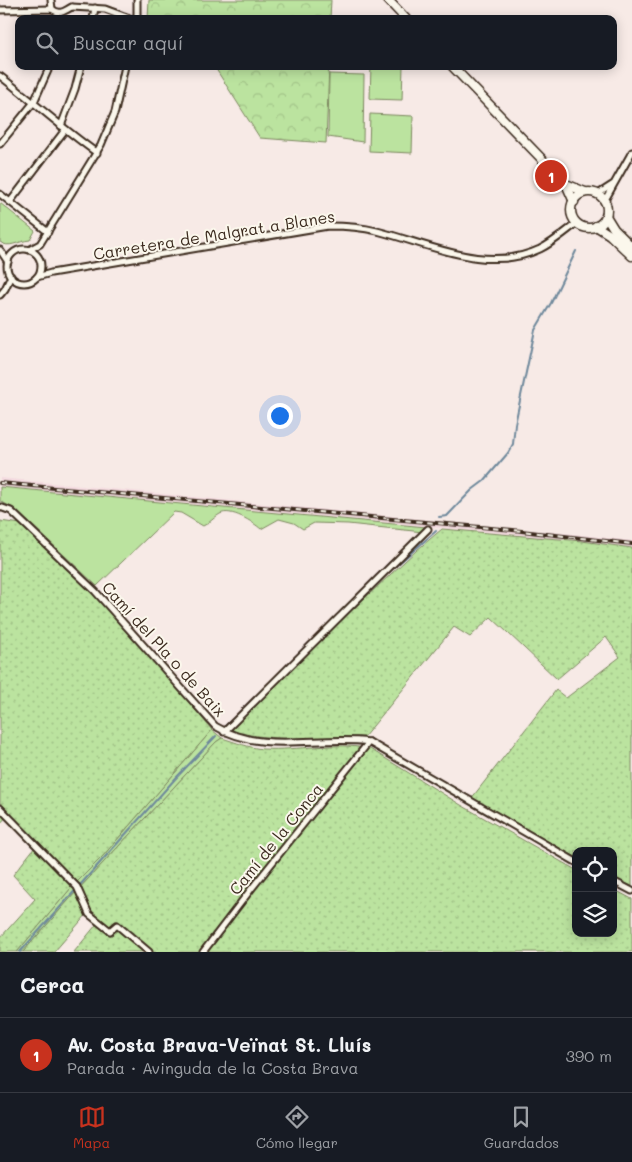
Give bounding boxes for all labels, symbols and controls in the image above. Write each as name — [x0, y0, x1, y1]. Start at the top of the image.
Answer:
search box — [15, 15, 617, 70]
icon: search — [33, 29, 61, 57]
text: Buscar aquí — [73, 30, 183, 55]
pin: 1 — [535, 157, 567, 195]
street label: Carretera de Malgrat a Blanes — [92, 205, 336, 264]
your location — [267, 403, 293, 429]
street label: Camí del Pla o de Baix — [98, 577, 231, 721]
street label: Camí de la Conca — [224, 779, 327, 899]
map controls — [572, 847, 617, 937]
button: locate — [572, 847, 617, 892]
button: layers — [572, 892, 617, 937]
text: Cerca — [20, 971, 85, 998]
text: Av. Costa Brava-Veïnat St. Lluís — [67, 1032, 371, 1057]
text: 1 — [32, 1045, 40, 1066]
text: 390 m — [565, 1045, 612, 1066]
text: Parada · Avinguda de la Costa Brava — [67, 1057, 359, 1078]
tab: Mapa — [73, 1103, 110, 1152]
tab: Cómo llegar — [256, 1103, 338, 1152]
tab: Guardados — [484, 1103, 559, 1152]

